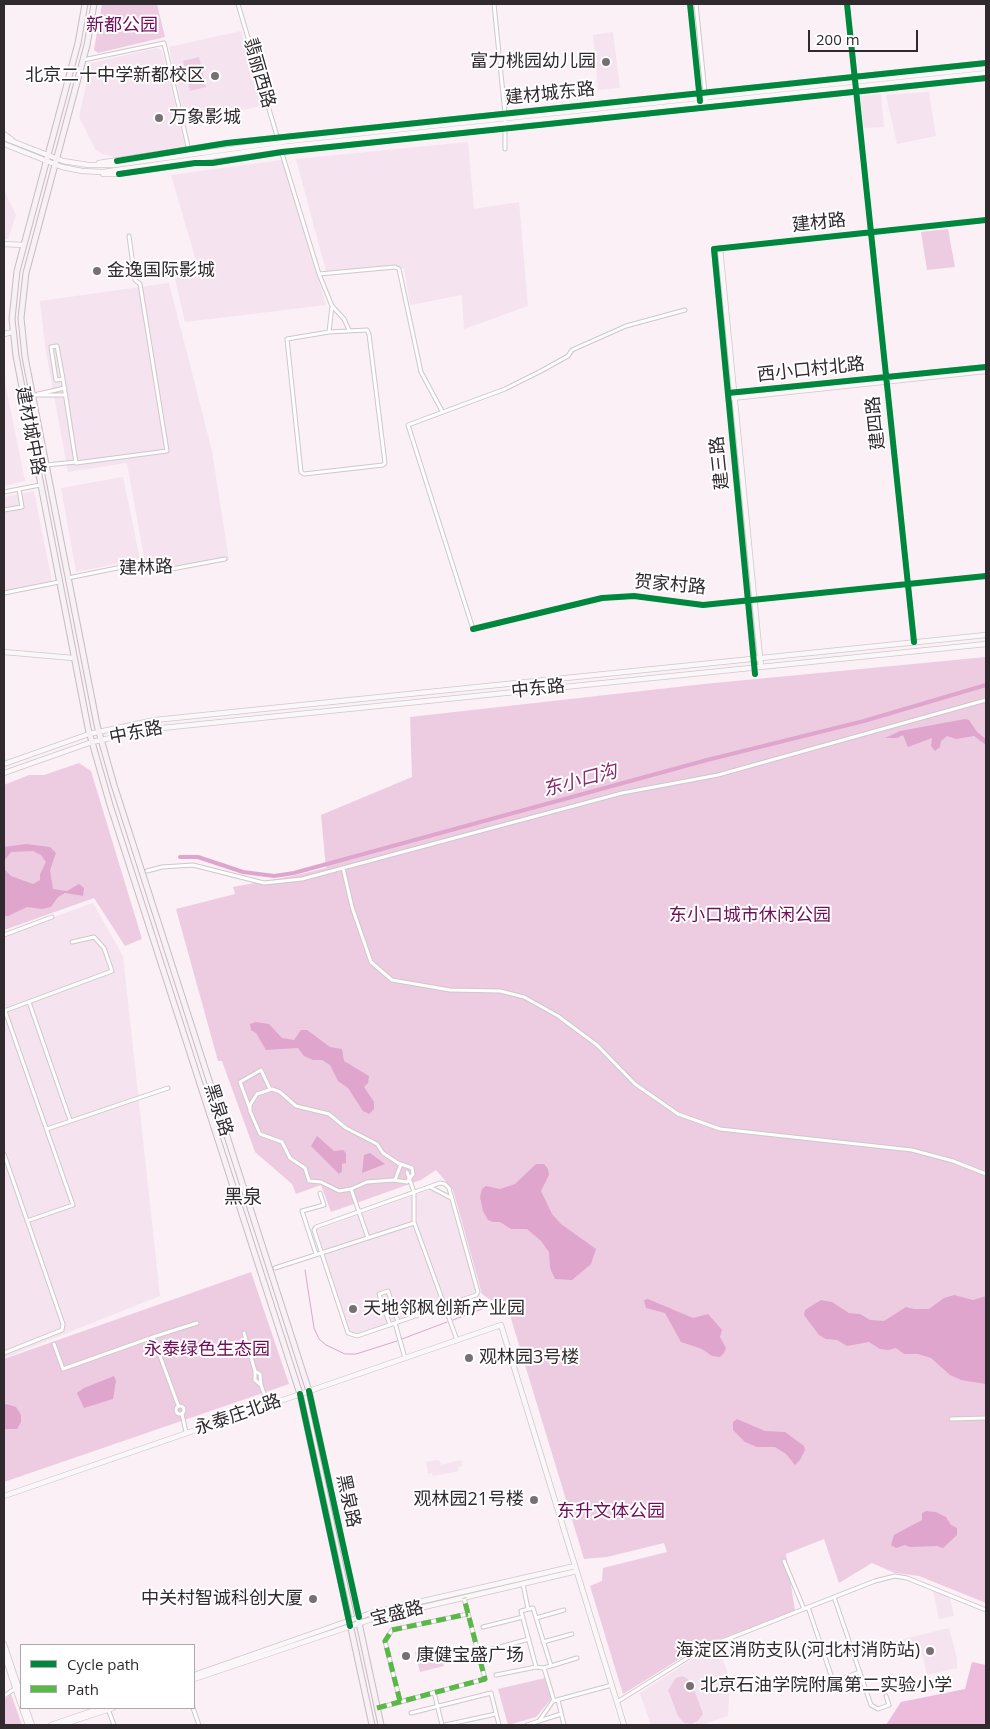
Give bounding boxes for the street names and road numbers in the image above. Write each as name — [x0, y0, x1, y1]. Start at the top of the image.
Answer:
street label: 翡丽西路 — [239, 35, 279, 111]
street label: 建材城东路 — [504, 79, 596, 109]
street label: 建材路 — [791, 209, 847, 237]
street label: 西小口村北路 — [756, 354, 866, 386]
street label: 建材城中路 — [11, 385, 49, 477]
street label: 建四路 — [862, 395, 890, 451]
street label: 建三路 — [706, 435, 734, 491]
street label: 建林路 — [119, 556, 173, 580]
street label: 贺家村路 — [633, 571, 707, 599]
street label: 中东路 — [510, 675, 566, 703]
street label: 中东路 — [107, 717, 165, 749]
street label: 黑泉路 — [199, 1081, 237, 1139]
street label: 永泰庄北路 — [192, 1390, 284, 1440]
street label: 黑泉路 — [332, 1472, 364, 1530]
street label: 宝盛路 — [368, 1597, 426, 1631]

